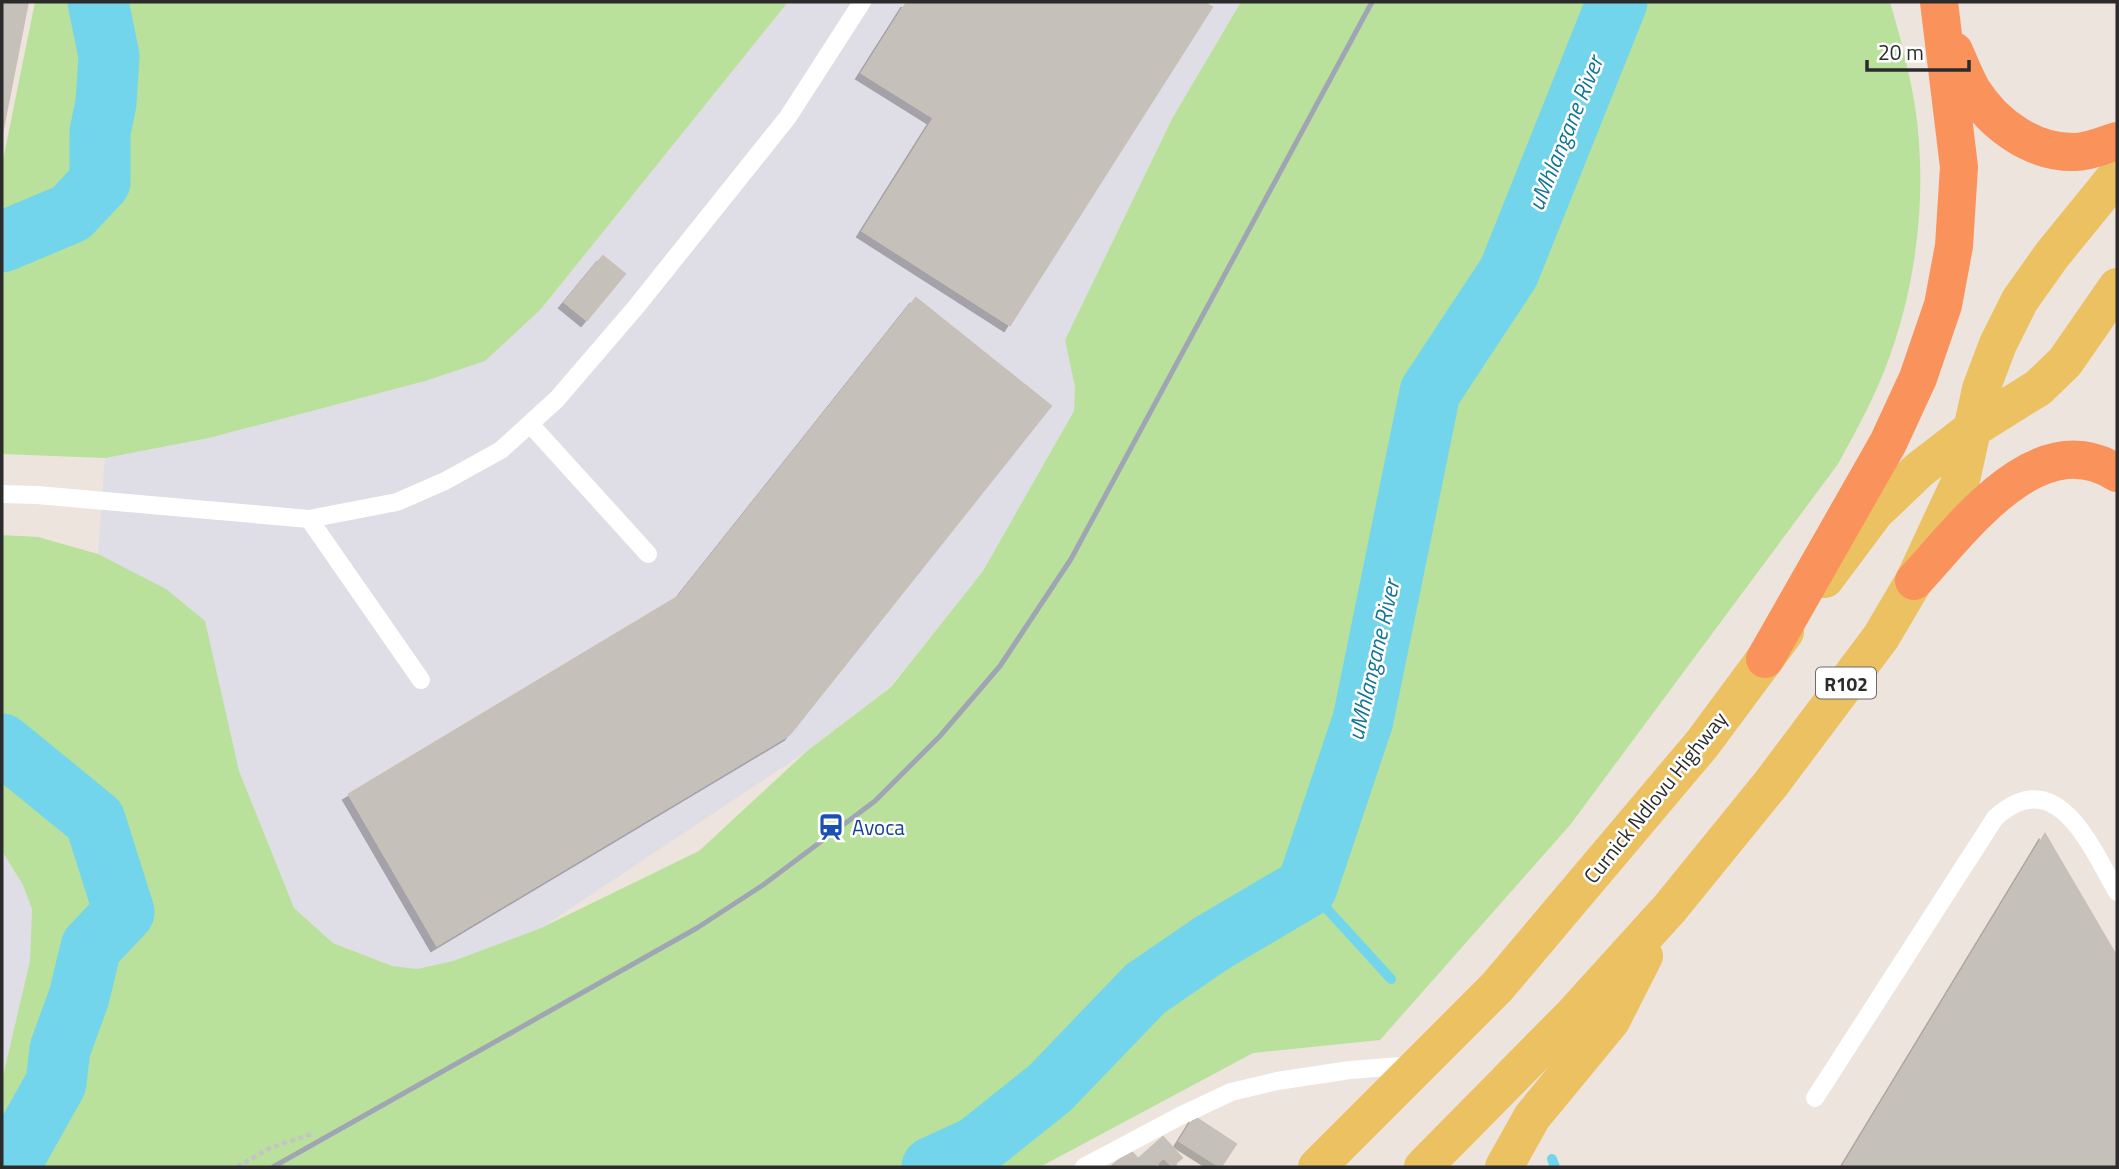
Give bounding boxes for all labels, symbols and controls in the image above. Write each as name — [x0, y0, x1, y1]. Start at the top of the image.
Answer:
scale bar — [1867, 28, 1968, 72]
text: 20 m — [1878, 36, 1924, 68]
water label: uMhlangane River — [1518, 48, 1613, 216]
water label: uMhlangane River — [1338, 574, 1409, 744]
road number: R102 — [1816, 668, 1876, 698]
street label: Curnick Ndlovu Highway — [1575, 704, 1735, 890]
place label: Avoca — [852, 811, 905, 843]
station icon: Avoca — [816, 812, 846, 842]

